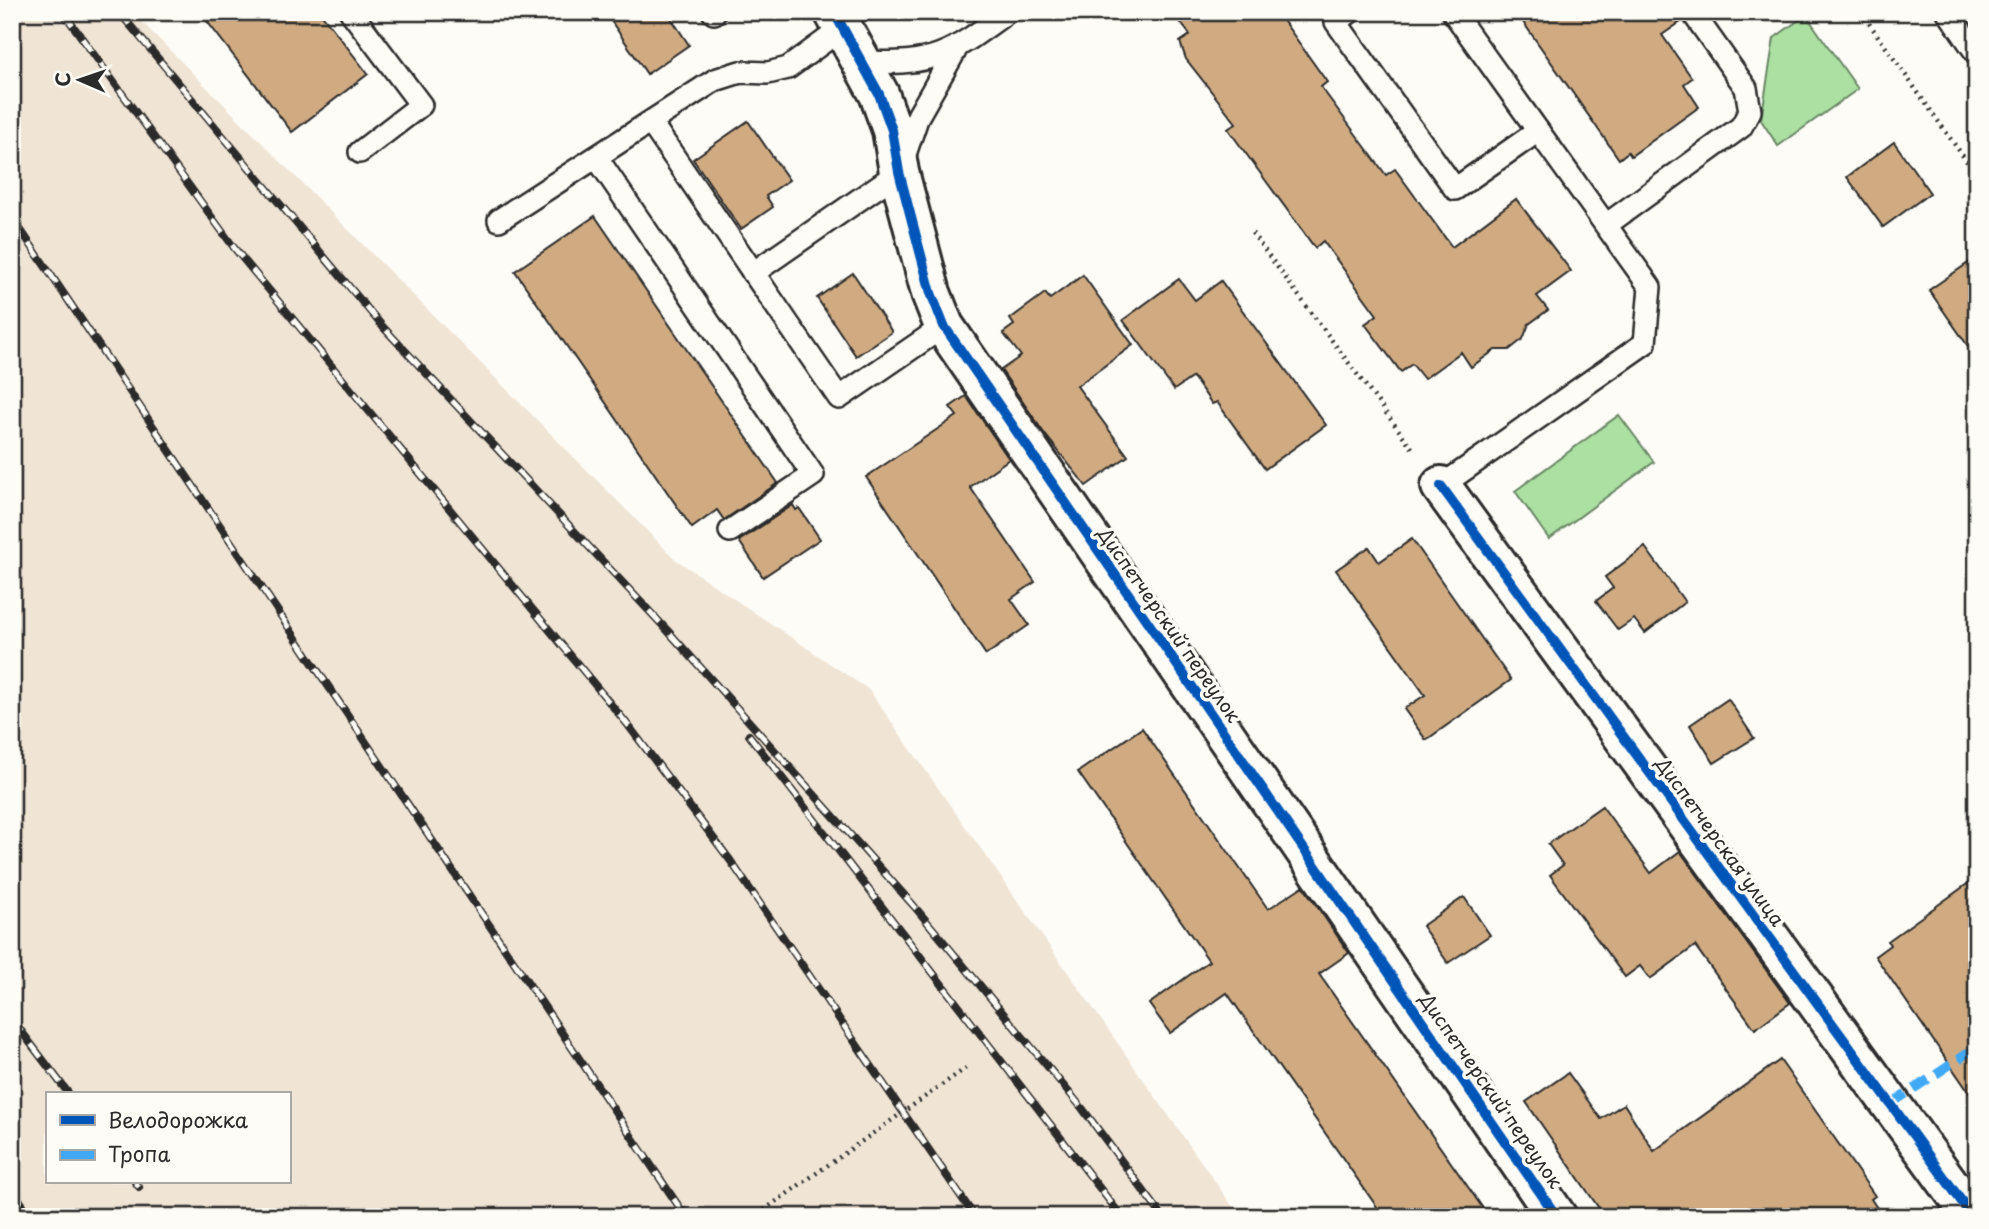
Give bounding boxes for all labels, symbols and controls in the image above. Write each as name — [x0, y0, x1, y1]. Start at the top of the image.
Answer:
north arrow — [46, 46, 116, 116]
text: С — [48, 72, 76, 87]
street label: Диспетчерский переулок — [1091, 520, 1249, 728]
street label: Диспетчерская улица — [1649, 750, 1792, 932]
street label: Диспетчерский переулок — [1413, 986, 1571, 1194]
legend — [46, 1092, 290, 1184]
text: Велодорожка — [108, 1103, 249, 1135]
text: Тропа — [108, 1137, 170, 1169]

